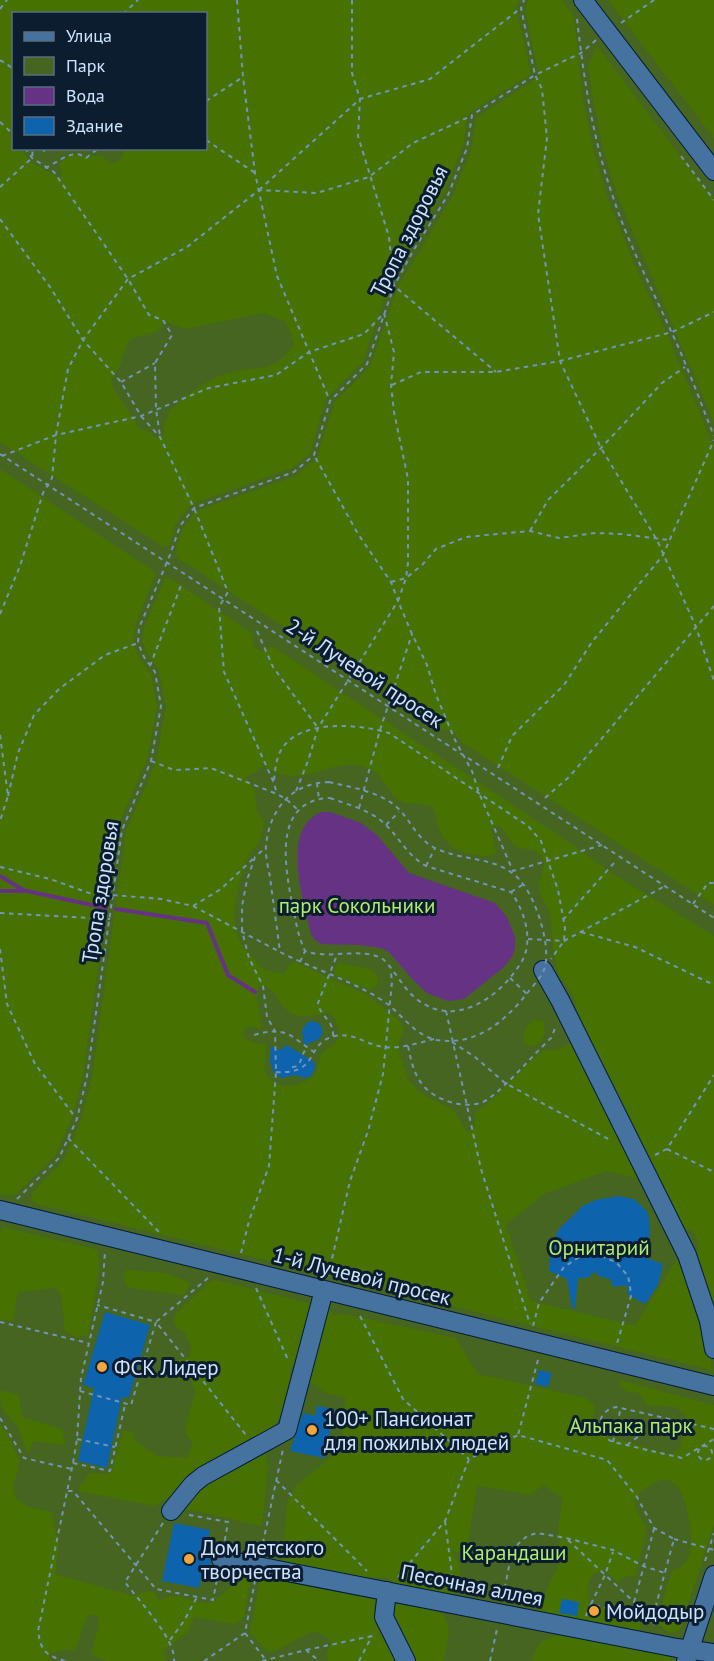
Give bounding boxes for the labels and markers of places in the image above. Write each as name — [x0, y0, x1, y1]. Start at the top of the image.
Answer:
place label: ФСК Лидер — [114, 1354, 219, 1381]
marker: ФСК Лидер — [95, 1360, 109, 1374]
place label: 100+ Пансионат для пожилых людей — [324, 1405, 509, 1456]
marker: 100+ Пансионат для пожилых людей — [305, 1423, 319, 1437]
place label: Дом детского творчества — [201, 1534, 324, 1585]
marker: Дом детского творчества — [182, 1552, 196, 1566]
place label: Мойдодыр — [606, 1598, 704, 1625]
marker: Мойдодыр — [587, 1604, 601, 1618]

